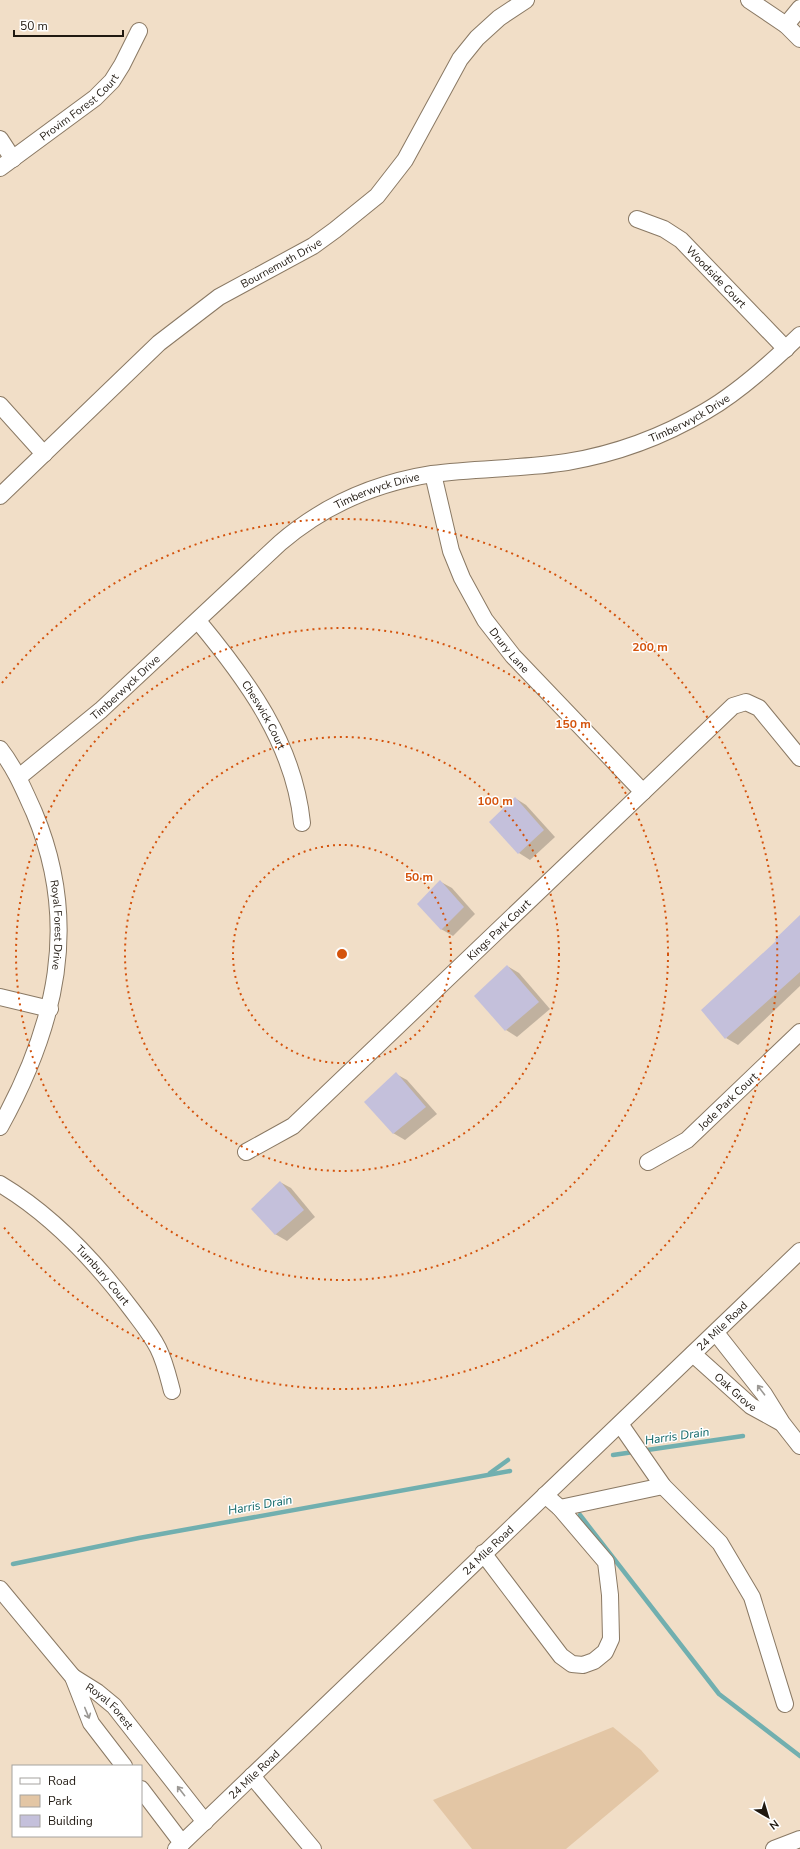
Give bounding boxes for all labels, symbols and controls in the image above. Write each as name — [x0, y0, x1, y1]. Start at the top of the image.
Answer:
scale bar — [14, 12, 123, 38]
text: 50 m — [20, 18, 48, 34]
street label: Provim Forest Court — [36, 71, 122, 144]
street label: Bournemuth Drive — [238, 235, 325, 291]
street label: Woodside Court — [683, 242, 750, 311]
street label: Timberwyck Drive — [647, 390, 733, 446]
street label: Timberwyck Drive — [331, 469, 421, 512]
street label: Drury Lane — [486, 624, 533, 676]
text: 200 m — [632, 639, 668, 655]
street label: Timberwyck Drive — [87, 651, 163, 723]
street label: Cheswick Court — [238, 677, 289, 752]
text: 150 m — [555, 716, 591, 732]
text: 100 m — [477, 793, 513, 809]
text: 50 m — [405, 869, 433, 885]
street label: Royal Forest Drive — [47, 879, 66, 971]
street label: Kings Park Court — [464, 896, 534, 964]
centre of rings — [335, 947, 349, 961]
street label: Jode Park Court — [694, 1069, 761, 1134]
street label: Turnbury Court — [73, 1242, 133, 1308]
street label: 24 Mile Road — [693, 1298, 751, 1354]
street label: Oak Grove — [711, 1369, 759, 1415]
one-way arrow — [756, 1385, 765, 1396]
water label: Harris Drain — [644, 1424, 710, 1448]
water label: Harris Drain — [227, 1491, 293, 1519]
street label: 24 Mile Road — [459, 1522, 517, 1578]
street label: Royal Forest — [83, 1679, 137, 1732]
one-way arrow — [84, 1707, 92, 1719]
street label: 24 Mile Road — [225, 1746, 283, 1802]
legend — [12, 1765, 142, 1837]
text: Road — [48, 1773, 76, 1789]
one-way arrow — [177, 1786, 185, 1797]
text: Park — [48, 1793, 73, 1809]
north arrow — [748, 1797, 788, 1837]
text: Building — [48, 1813, 93, 1829]
text: N — [766, 1816, 782, 1833]

